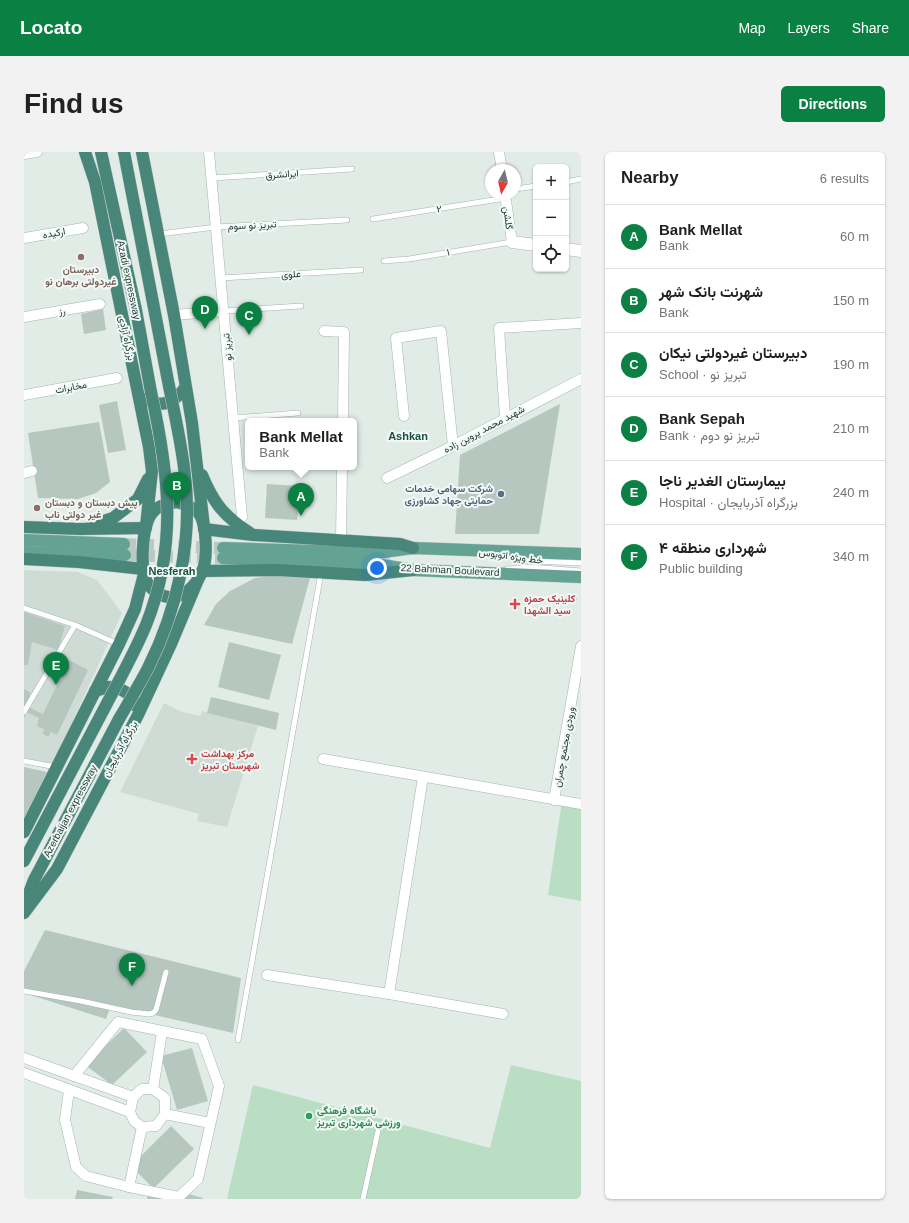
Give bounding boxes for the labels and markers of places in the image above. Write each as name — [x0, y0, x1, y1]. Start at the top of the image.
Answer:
marker: دبیرستان غیردولتی برهان نو — [76, 252, 86, 262]
place label: دبیرستان غیردولتی برهان نو — [45, 264, 117, 288]
pin: D — [192, 296, 218, 329]
pin: C — [236, 302, 262, 335]
pin: B — [164, 472, 190, 505]
pin: A — [288, 483, 314, 516]
place label: شرکت سهامی خدمات حمایتی جهاد کشاورزی — [405, 483, 493, 507]
marker: شرکت سهامی خدمات حمایتی جهاد کشاورزی — [496, 489, 506, 499]
place label: پیش دبستان و دبستان غیر دولتی ناب — [45, 497, 138, 521]
marker: پیش دبستان و دبستان غیر دولتی ناب — [32, 503, 42, 513]
place label: کلینیک حمزه سید الشهدا — [524, 593, 576, 617]
marker: کلینیک حمزه سید الشهدا — [509, 598, 521, 610]
pin: E — [43, 652, 69, 685]
place label: مرکز بهداشت شهرستان تبریز — [200, 748, 260, 772]
marker: مرکز بهداشت شهرستان تبریز — [186, 753, 198, 765]
pin: F — [119, 953, 145, 986]
place label: باشگاه فرهنگی ورزشی شهرداری تبریز — [316, 1105, 401, 1129]
marker: باشگاه فرهنگی ورزشی شهرداری تبریز — [304, 1111, 314, 1121]

